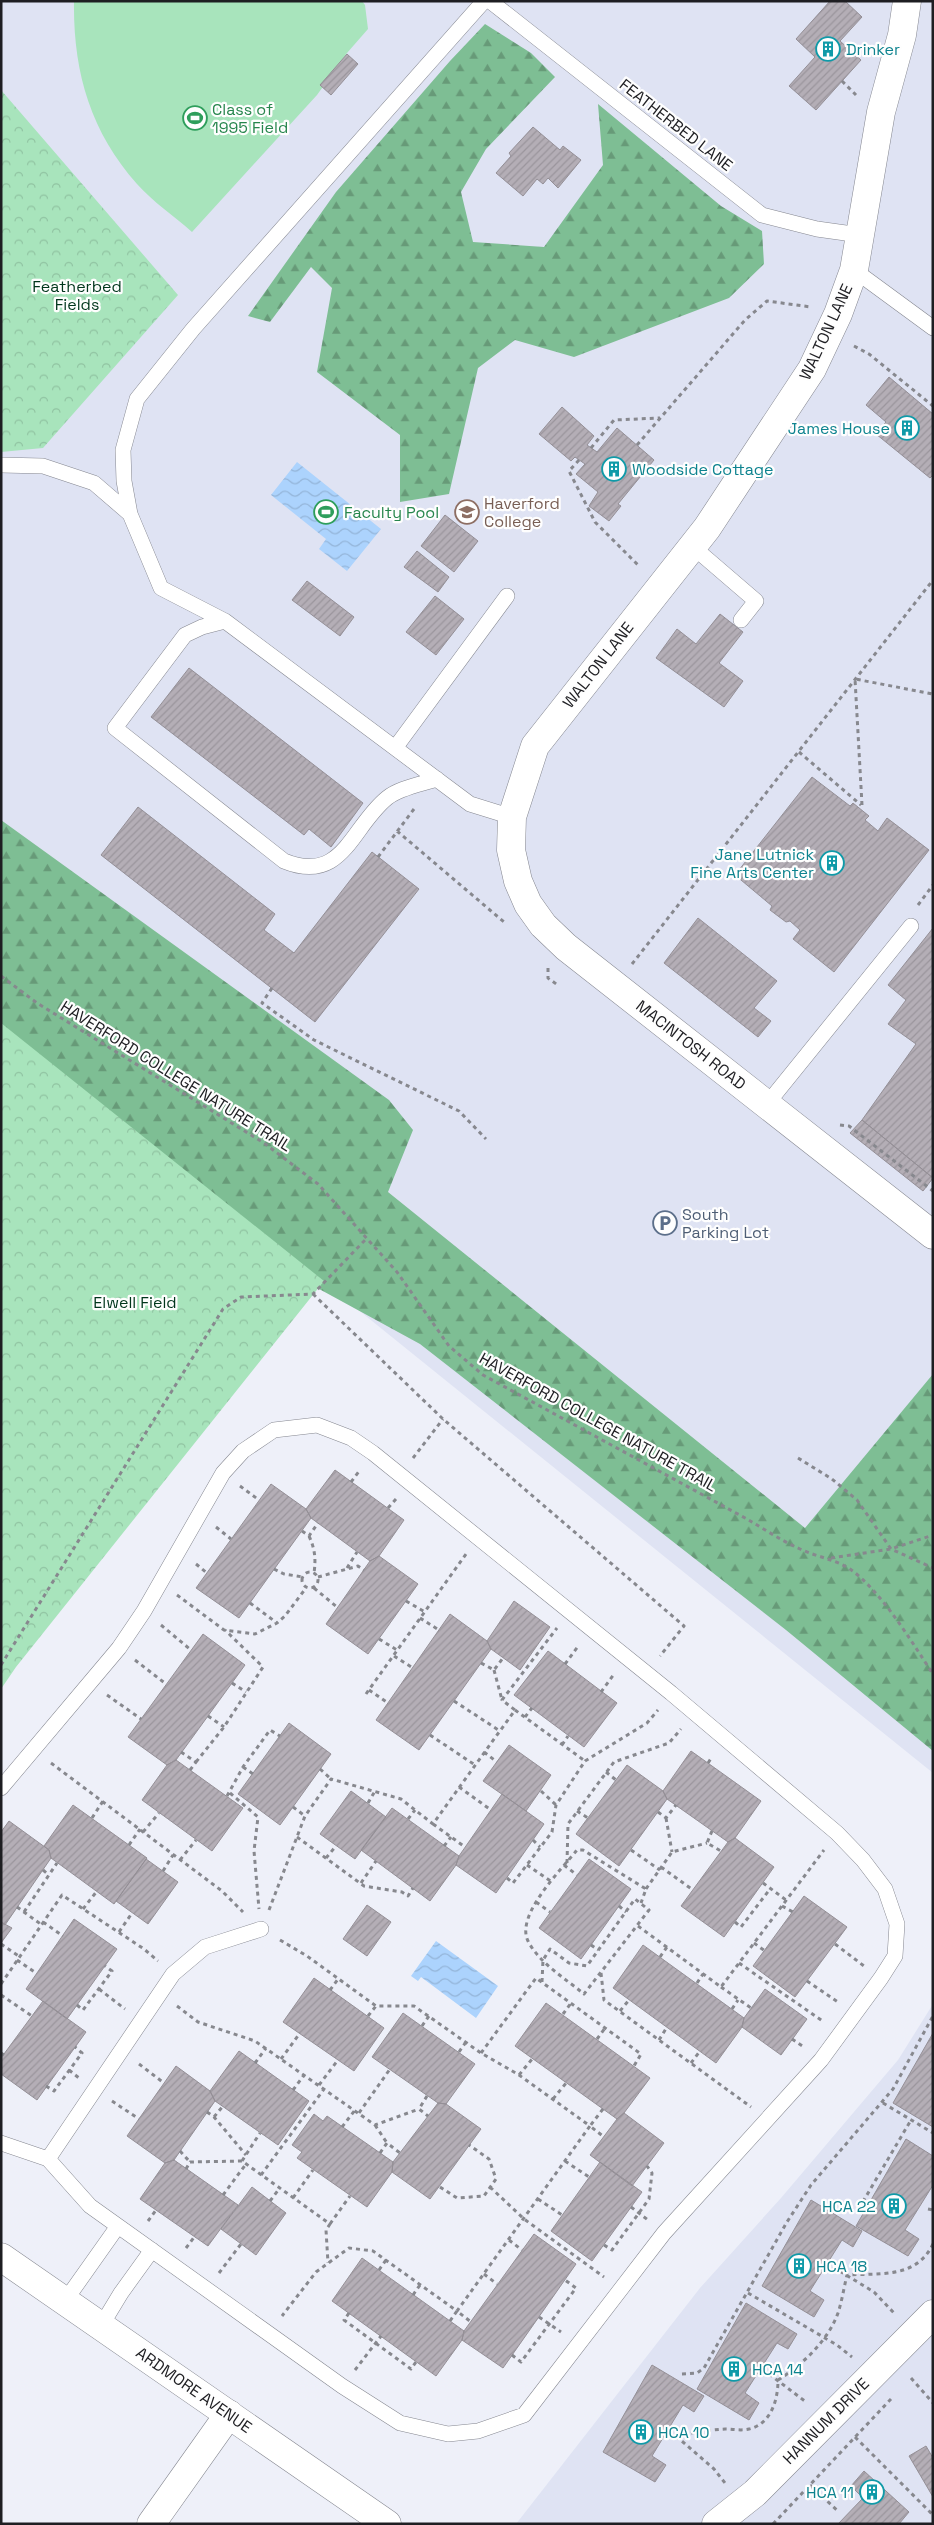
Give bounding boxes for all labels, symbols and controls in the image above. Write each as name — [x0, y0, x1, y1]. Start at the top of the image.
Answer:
building icon: Drinker — [815, 36, 841, 62]
place label: Drinker — [846, 39, 900, 60]
street label: FEATHERBED LANE — [615, 74, 737, 176]
place label: Class of 1995 Field — [212, 99, 288, 138]
sports icon: Class of 1995 Field — [182, 105, 208, 131]
park label: Featherbed Fields — [32, 276, 122, 315]
street label: WALTON LANE — [795, 281, 857, 383]
building icon: James House — [894, 415, 920, 441]
place label: James House — [788, 418, 890, 439]
building icon: Woodside Cottage — [601, 456, 627, 482]
place label: Woodside Cottage — [632, 459, 774, 480]
place label: Haverford College — [484, 493, 560, 532]
sports icon: Faculty Pool — [313, 499, 339, 525]
school or university icon: Haverford College — [454, 499, 480, 525]
place label: Faculty Pool — [344, 502, 439, 523]
street label: WALTON LANE — [558, 618, 638, 712]
place label: Jane Lutnick Fine Arts Center — [690, 844, 814, 883]
building icon: Jane Lutnick Fine Arts Center — [819, 850, 845, 876]
street label: MACINTOSH ROAD — [632, 995, 750, 1095]
street label: HAVERFORD COLLEGE NATURE TRAIL — [57, 996, 296, 1156]
place label: South Parking Lot — [682, 1204, 769, 1243]
parking icon: South Parking Lot — [652, 1210, 678, 1236]
park label: Elwell Field — [93, 1292, 177, 1313]
street label: HAVERFORD COLLEGE NATURE TRAIL — [475, 1348, 721, 1496]
building icon: HCA 22 — [881, 2193, 907, 2219]
place label: HCA 22 — [822, 2196, 876, 2217]
building icon: HCA 18 — [786, 2253, 812, 2279]
place label: HCA 18 — [816, 2256, 867, 2277]
street label: ARDMORE AVENUE — [132, 2342, 256, 2438]
building icon: HCA 14 — [721, 2356, 747, 2382]
place label: HCA 14 — [752, 2359, 803, 2380]
street label: HANNUM DRIVE — [778, 2373, 874, 2469]
building icon: HCA 10 — [628, 2419, 654, 2445]
place label: HCA 10 — [658, 2422, 710, 2443]
building icon: HCA 11 — [859, 2479, 885, 2505]
place label: HCA 11 — [806, 2482, 854, 2503]

